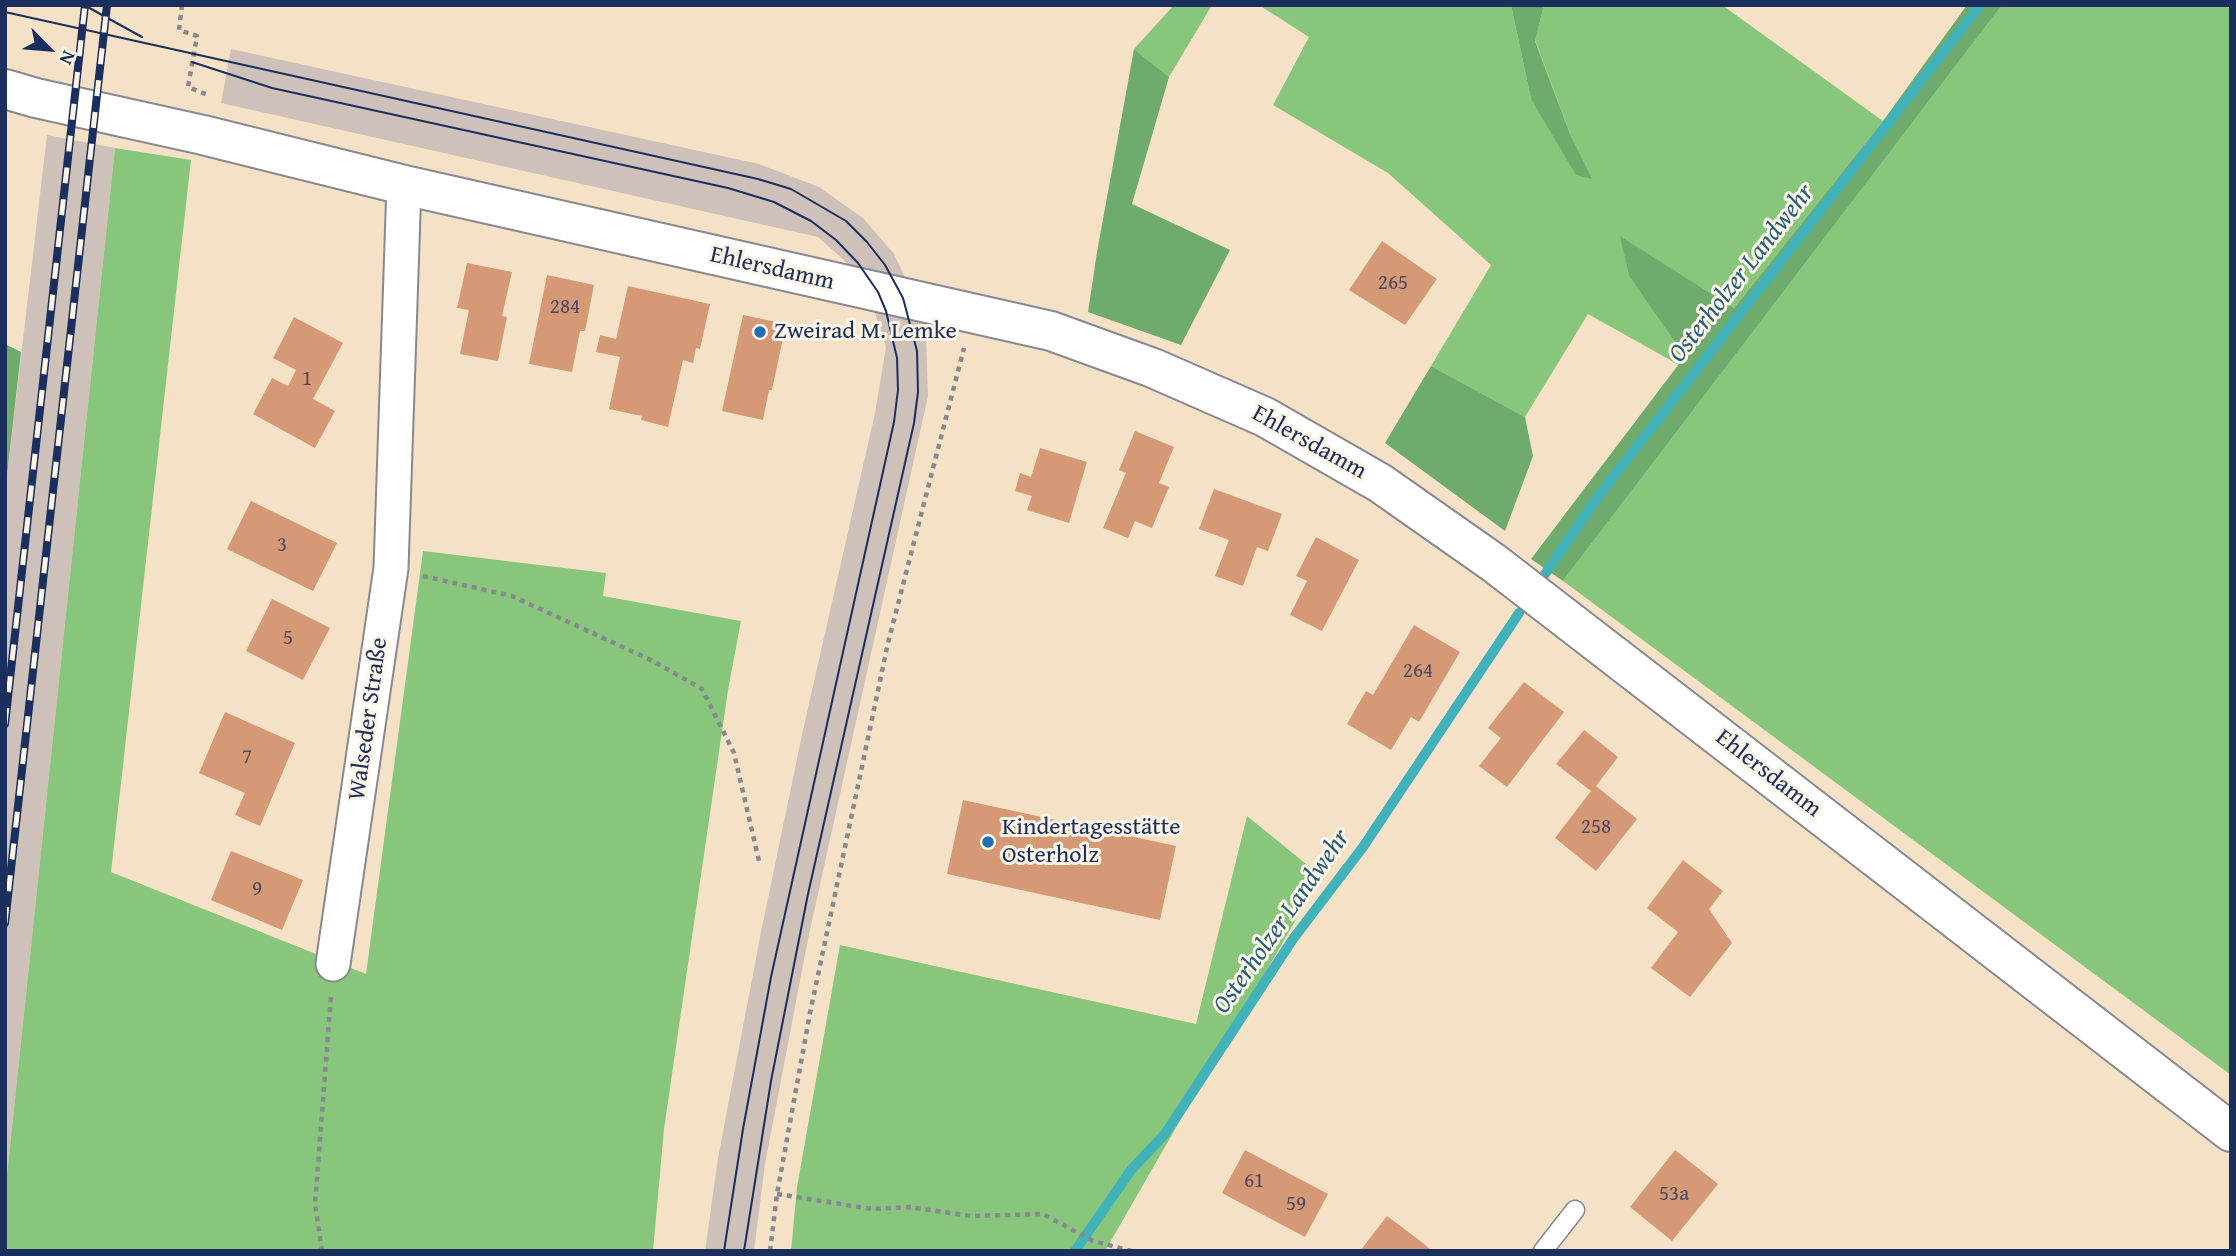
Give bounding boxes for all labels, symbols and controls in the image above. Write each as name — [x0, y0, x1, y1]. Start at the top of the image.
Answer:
north arrow — [14, 14, 84, 84]
text: N — [53, 46, 83, 70]
water label: Osterholzer Landwehr — [1663, 179, 1821, 369]
street label: Ehlersdamm — [707, 241, 837, 297]
house number: 265 — [1378, 271, 1408, 297]
house number: 284 — [550, 295, 580, 321]
place label: Zweirad M. Lemke — [774, 318, 957, 346]
marker: Zweirad M. Lemke — [752, 324, 768, 340]
house number: 1 — [302, 367, 312, 393]
street label: Ehlersdamm — [1247, 400, 1371, 486]
house number: 3 — [277, 533, 287, 559]
house number: 5 — [283, 626, 293, 652]
street label: Walseder Straße — [343, 636, 395, 802]
house number: 264 — [1403, 659, 1433, 685]
street label: Ehlersdamm — [1709, 724, 1827, 824]
house number: 7 — [242, 745, 252, 771]
place label: Kindertagesstätte Osterholz — [1002, 814, 1180, 870]
house number: 258 — [1581, 815, 1611, 841]
water label: Osterholzer Landwehr — [1207, 824, 1357, 1020]
marker: Kindertagesstätte Osterholz — [980, 834, 996, 850]
house number: 9 — [252, 877, 262, 903]
house number: 61 — [1244, 1169, 1264, 1195]
house number: 53a — [1659, 1182, 1689, 1208]
house number: 59 — [1286, 1192, 1306, 1218]

